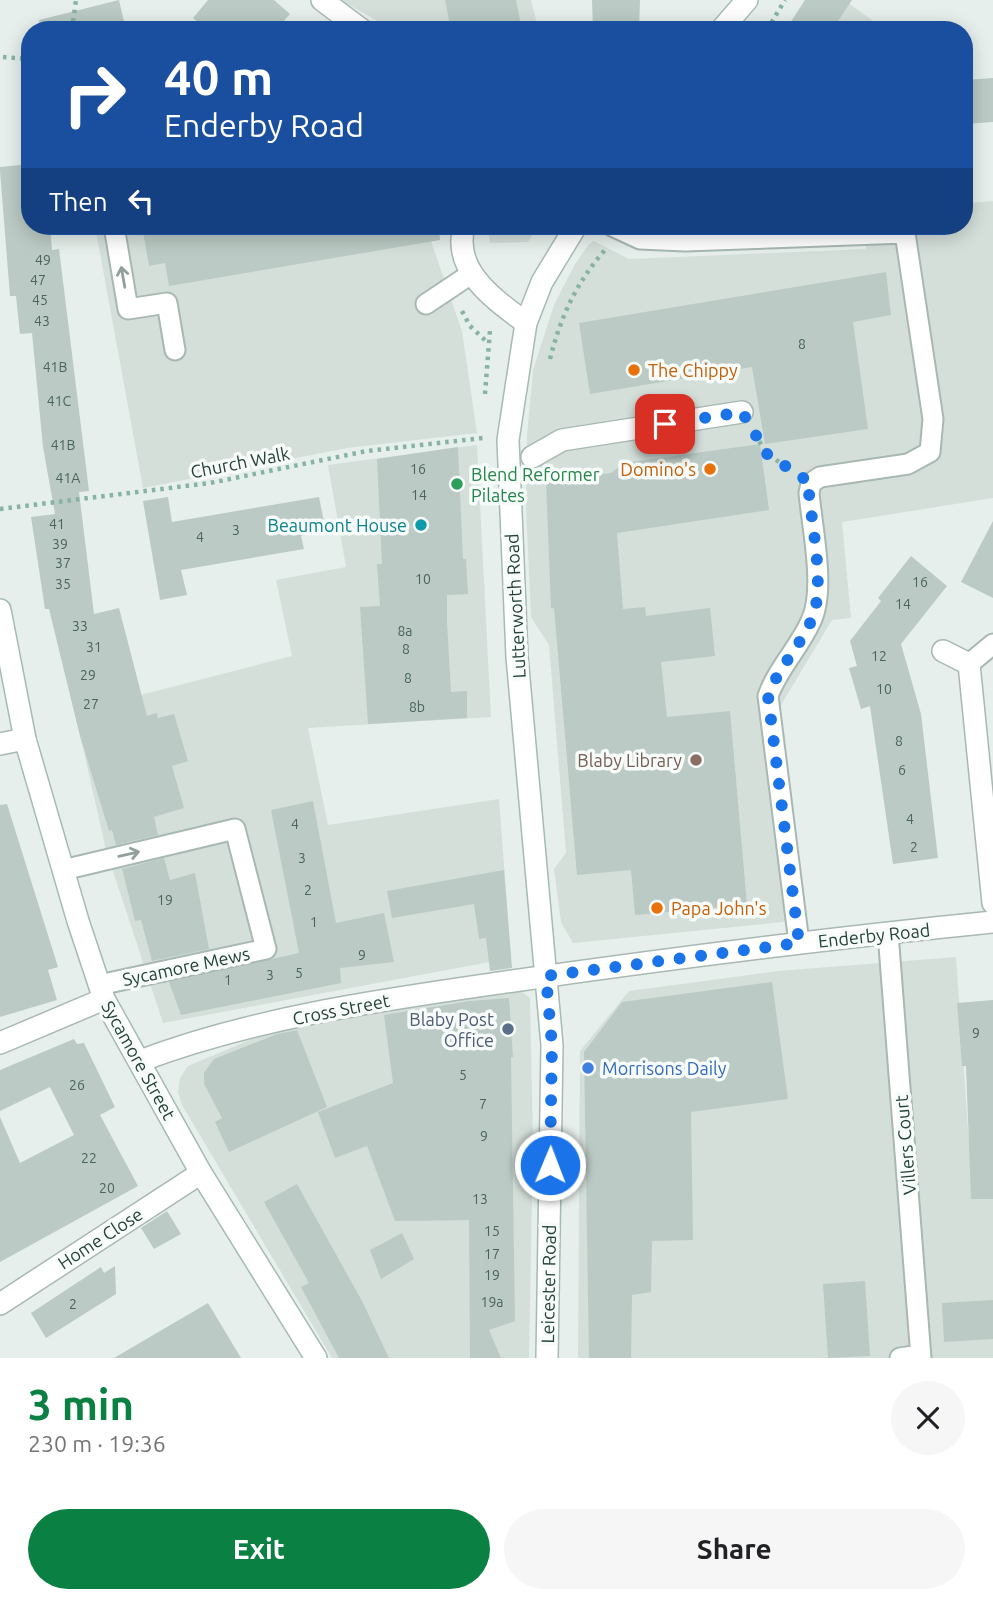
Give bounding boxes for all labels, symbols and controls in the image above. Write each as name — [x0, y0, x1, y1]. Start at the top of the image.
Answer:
icon: right — [49, 49, 140, 140]
text: 40 m — [164, 49, 273, 104]
text: Enderby Road — [164, 107, 364, 143]
icon: left — [122, 182, 160, 220]
text: Then — [49, 187, 108, 216]
house number: 49 — [35, 252, 51, 268]
one-way arrow — [116, 266, 129, 289]
house number: 47 — [30, 272, 46, 288]
house number: 45 — [32, 292, 48, 308]
house number: 43 — [34, 313, 50, 329]
house number: 8 — [798, 336, 806, 352]
house number: 41B — [43, 359, 67, 375]
place label: The Chippy — [648, 360, 738, 380]
marker: The Chippy — [626, 362, 642, 378]
house number: 41C — [47, 393, 72, 409]
pin — [635, 394, 695, 454]
icon: arrive — [646, 405, 684, 443]
house number: 41B — [51, 437, 75, 453]
street label: Church Walk — [189, 443, 291, 481]
place label: Domino's — [620, 459, 696, 479]
house number: 16 — [410, 461, 426, 477]
marker: Domino's — [702, 461, 718, 477]
place label: Blend Reformer Pilates — [471, 464, 600, 505]
house number: 41A — [56, 470, 80, 486]
marker: Blend Reformer Pilates — [449, 476, 465, 492]
house number: 14 — [411, 487, 427, 503]
place label: Beaumont House — [267, 515, 407, 535]
house number: 41 — [49, 516, 65, 532]
marker: Beaumont House — [413, 517, 429, 533]
house number: 3 — [232, 522, 240, 538]
house number: 4 — [196, 529, 204, 545]
street label: Lutterworth Road — [501, 533, 529, 679]
house number: 39 — [52, 536, 68, 552]
house number: 37 — [55, 555, 71, 571]
house number: 10 — [415, 571, 431, 587]
house number: 16 — [912, 574, 928, 590]
house number: 35 — [55, 576, 71, 592]
house number: 14 — [895, 596, 911, 612]
house number: 33 — [72, 618, 88, 634]
house number: 8a — [397, 623, 413, 639]
house number: 31 — [86, 639, 102, 655]
house number: 8 — [402, 641, 410, 657]
house number: 12 — [871, 648, 887, 664]
house number: 29 — [80, 667, 96, 683]
house number: 8 — [404, 670, 412, 686]
house number: 10 — [876, 681, 892, 697]
house number: 27 — [83, 696, 99, 712]
house number: 8b — [409, 699, 425, 715]
house number: 8 — [895, 733, 903, 749]
place label: Blaby Library — [577, 750, 682, 770]
marker: Blaby Library — [688, 752, 704, 768]
house number: 6 — [898, 762, 906, 778]
house number: 4 — [906, 811, 914, 827]
house number: 4 — [291, 816, 299, 832]
house number: 2 — [910, 839, 918, 855]
one-way arrow — [117, 847, 140, 860]
house number: 3 — [298, 850, 306, 866]
house number: 2 — [304, 882, 312, 898]
house number: 19 — [157, 892, 173, 908]
place label: Papa John's — [671, 898, 767, 918]
marker: Papa John's — [649, 900, 665, 916]
house number: 1 — [310, 914, 318, 930]
street label: Enderby Road — [817, 919, 931, 951]
street label: Sycamore Mews — [120, 943, 252, 989]
house number: 9 — [358, 947, 366, 963]
house number: 5 — [295, 965, 303, 981]
house number: 3 — [266, 967, 274, 983]
house number: 1 — [224, 972, 232, 988]
street label: Cross Street — [291, 990, 391, 1028]
street label: Sycamore Street — [98, 997, 180, 1123]
place label: Blaby Post Office — [409, 1009, 494, 1050]
marker: Blaby Post Office — [500, 1021, 516, 1037]
house number: 9 — [972, 1025, 980, 1041]
place label: Morrisons Daily — [602, 1058, 727, 1078]
marker: Morrisons Daily — [580, 1060, 596, 1076]
house number: 5 — [459, 1067, 467, 1083]
house number: 26 — [69, 1077, 85, 1093]
street label: Villers Court — [891, 1094, 919, 1196]
house number: 7 — [479, 1096, 487, 1112]
house number: 9 — [480, 1128, 488, 1144]
position arrow — [513, 1128, 587, 1202]
house number: 22 — [81, 1150, 97, 1166]
house number: 20 — [99, 1180, 115, 1196]
house number: 13 — [472, 1191, 488, 1207]
street label: Home Close — [54, 1203, 146, 1273]
house number: 15 — [484, 1223, 500, 1239]
street label: Leicester Road — [537, 1224, 559, 1344]
house number: 17 — [484, 1246, 500, 1262]
house number: 19 — [484, 1267, 500, 1283]
house number: 19a — [481, 1294, 504, 1310]
house number: 2 — [69, 1296, 77, 1312]
text: 3 min — [28, 1381, 134, 1428]
button: close — [891, 1381, 965, 1455]
text: 230 m · 19:36 — [28, 1431, 166, 1456]
button: Exit — [28, 1509, 490, 1589]
button: Share — [504, 1509, 965, 1589]

